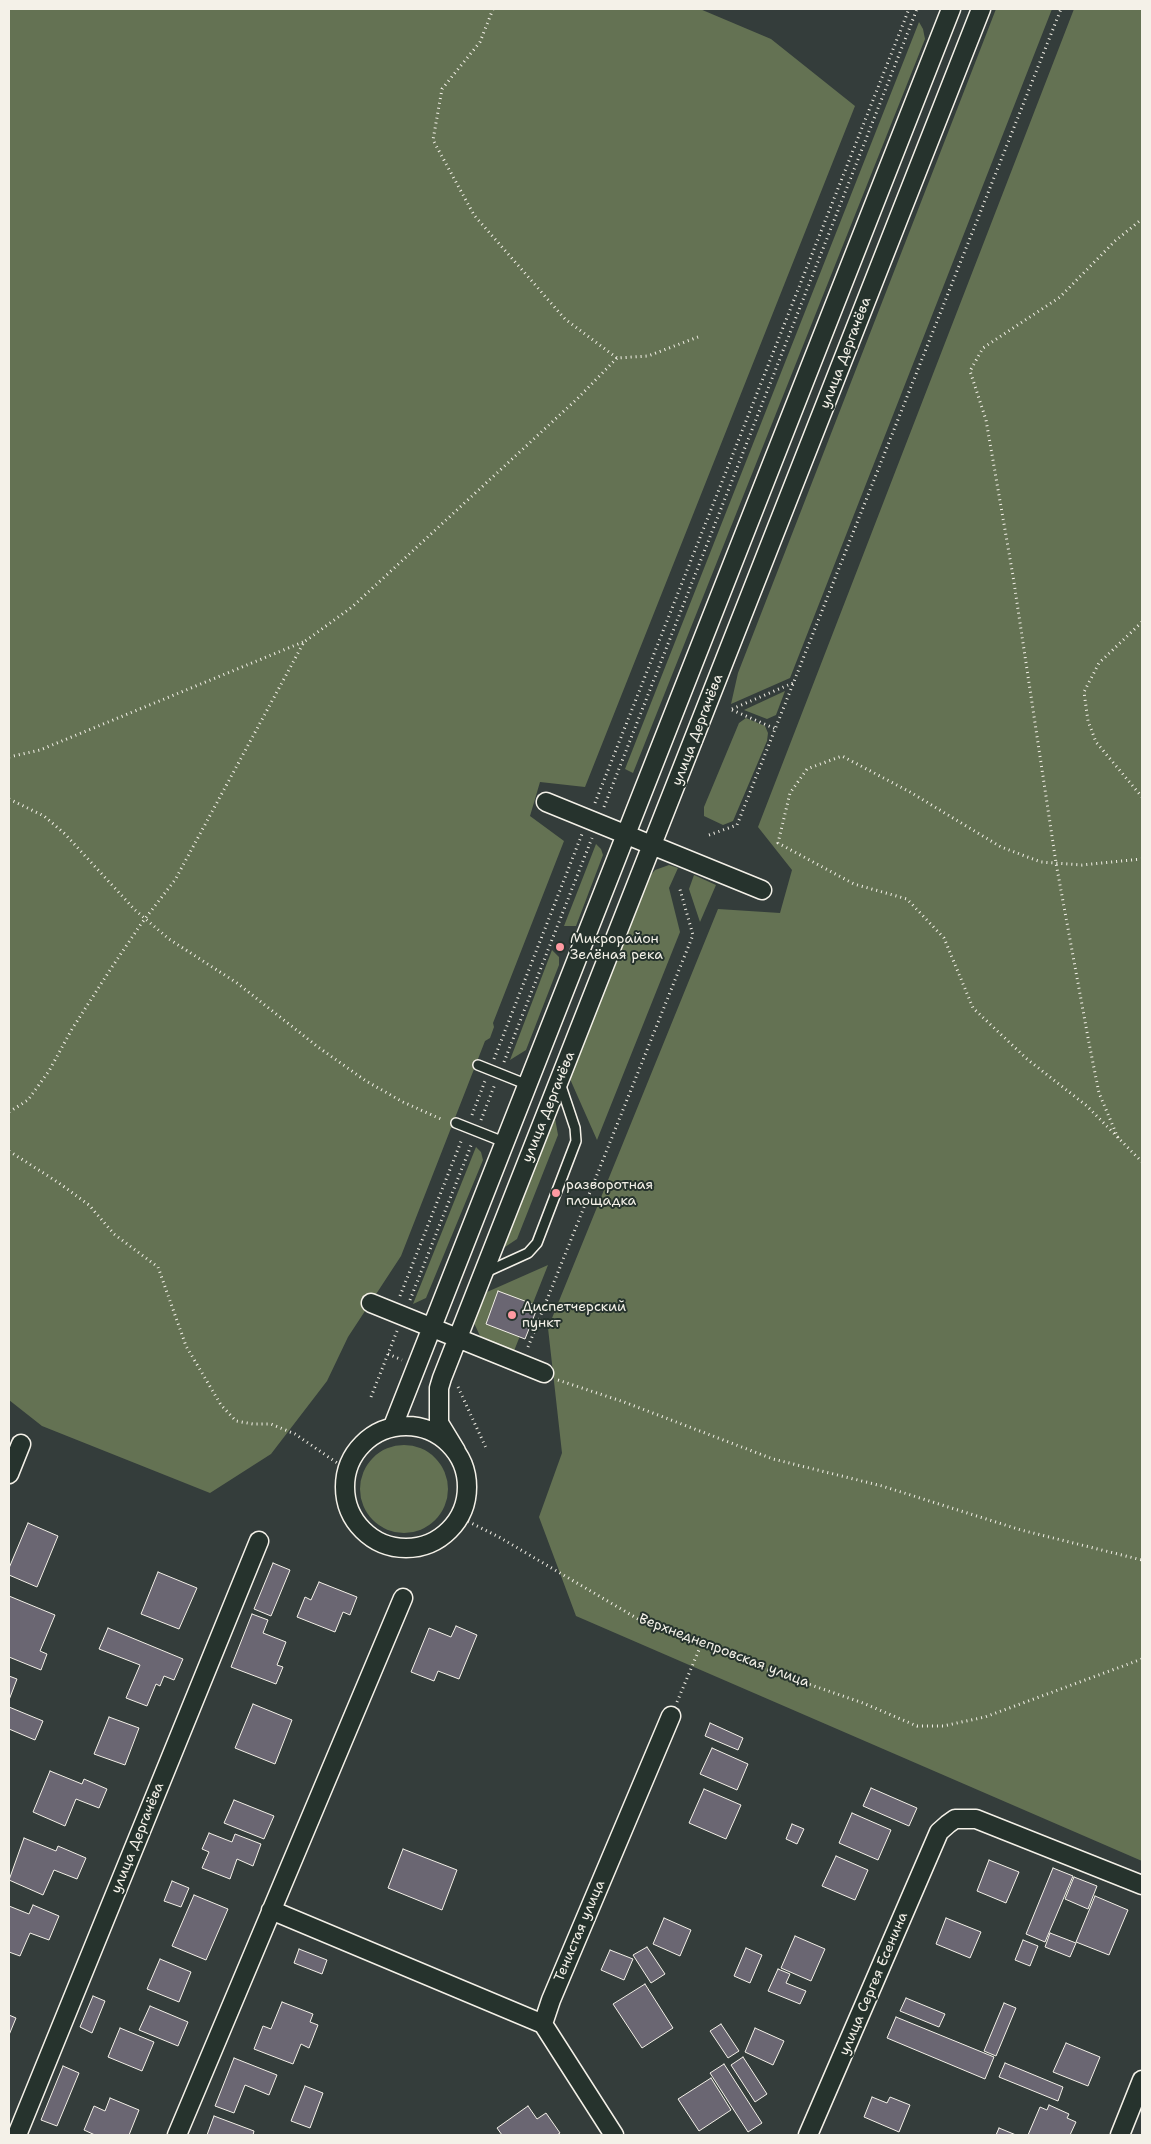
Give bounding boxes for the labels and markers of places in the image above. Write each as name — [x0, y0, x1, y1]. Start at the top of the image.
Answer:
place label: Микрорайон Зелёная река — [570, 931, 663, 964]
marker: Микрорайон Зелёная река — [554, 941, 566, 953]
place label: разворотная площадка — [566, 1177, 653, 1210]
marker: разворотная площадка — [550, 1187, 562, 1199]
place label: Диспетчерский пункт — [522, 1299, 626, 1331]
marker: Диспетчерский пункт — [506, 1309, 518, 1321]

